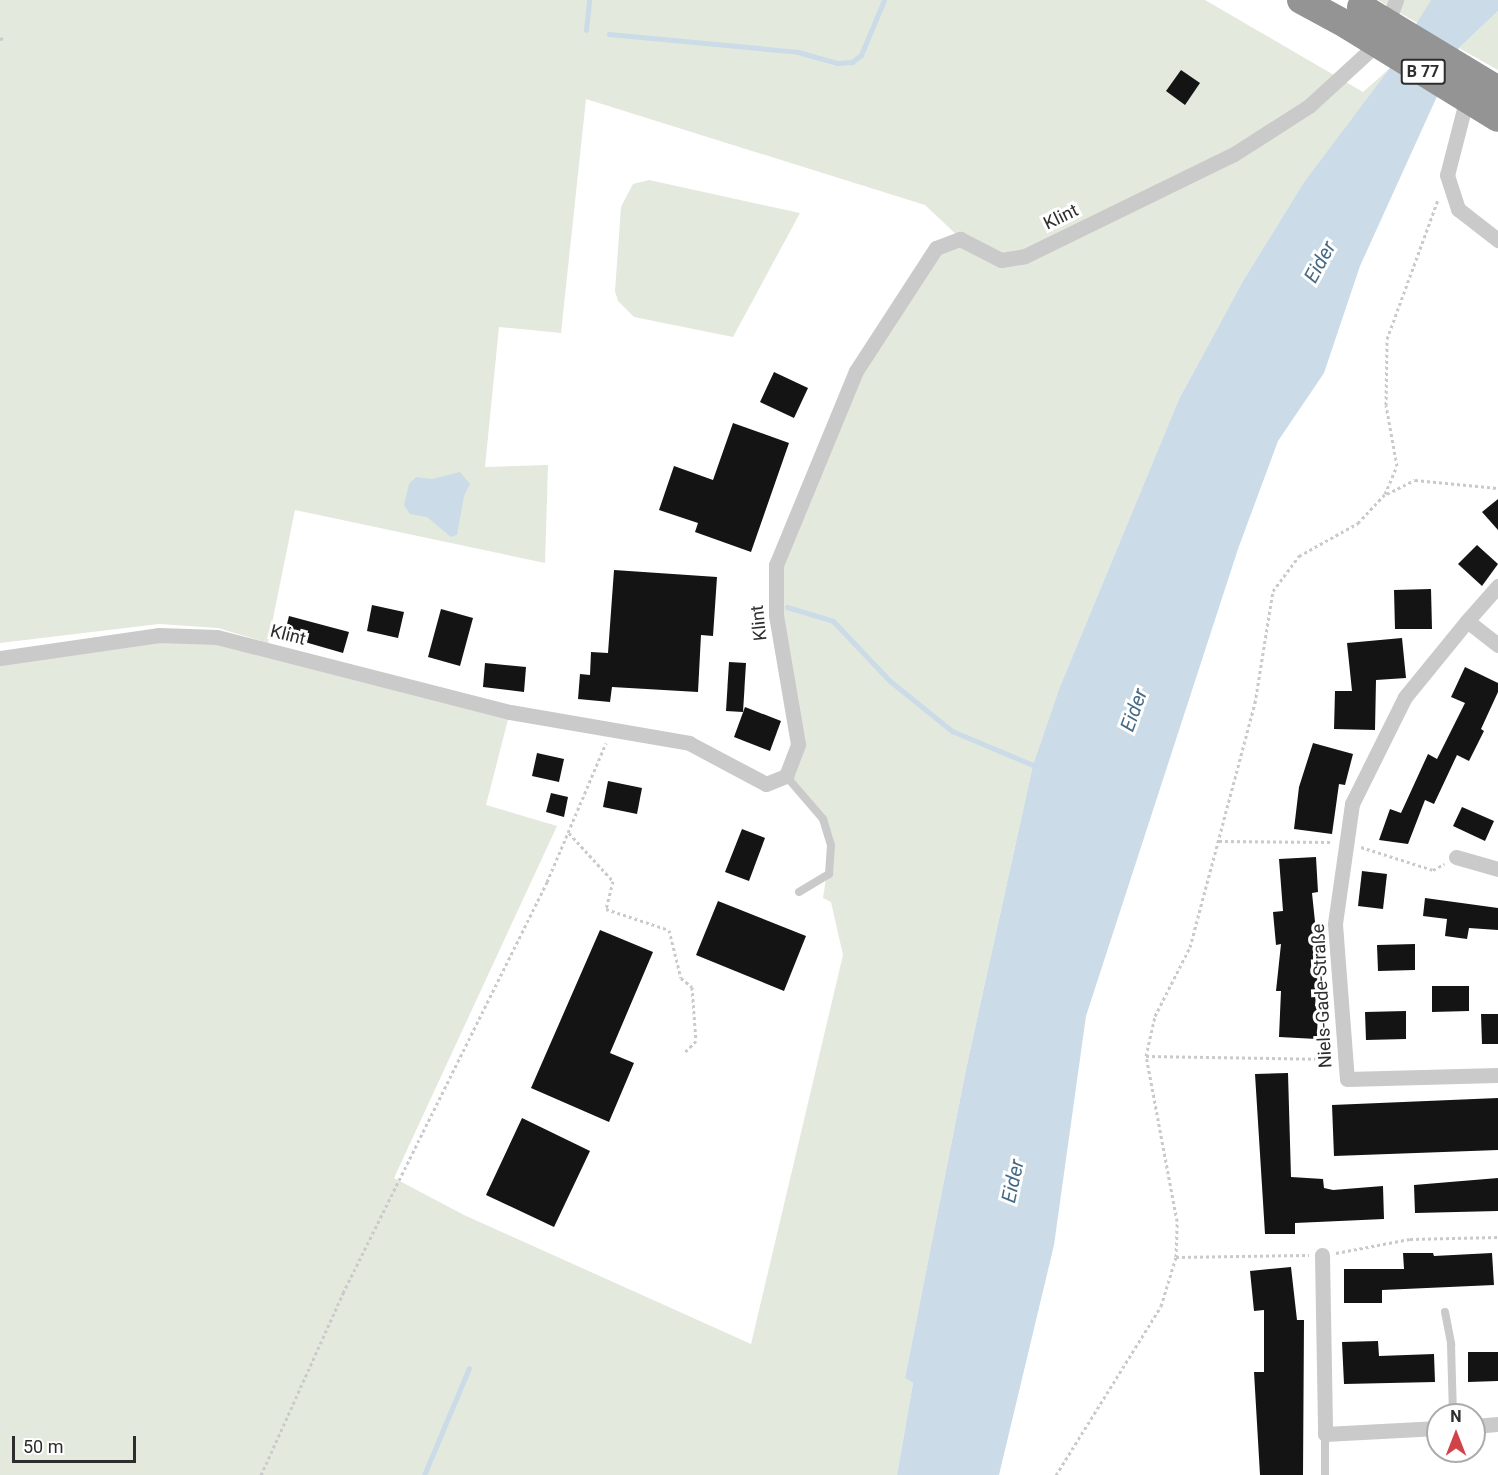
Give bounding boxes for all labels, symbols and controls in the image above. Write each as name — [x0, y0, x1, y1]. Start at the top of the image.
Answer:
road number: B 77 — [1400, 59, 1446, 85]
street label: Klint — [1040, 199, 1082, 235]
water label: Eider — [1299, 237, 1341, 287]
street label: Klint — [746, 604, 772, 642]
street label: Klint — [268, 620, 308, 650]
water label: Eider — [1115, 685, 1153, 735]
street label: Niels-Gade-Straße — [1307, 923, 1337, 1069]
water label: Eider — [997, 1157, 1029, 1205]
north arrow — [1426, 1403, 1486, 1463]
text: N — [1450, 1407, 1462, 1426]
scale bar — [15, 1424, 140, 1462]
text: 50 m — [23, 1436, 63, 1457]

